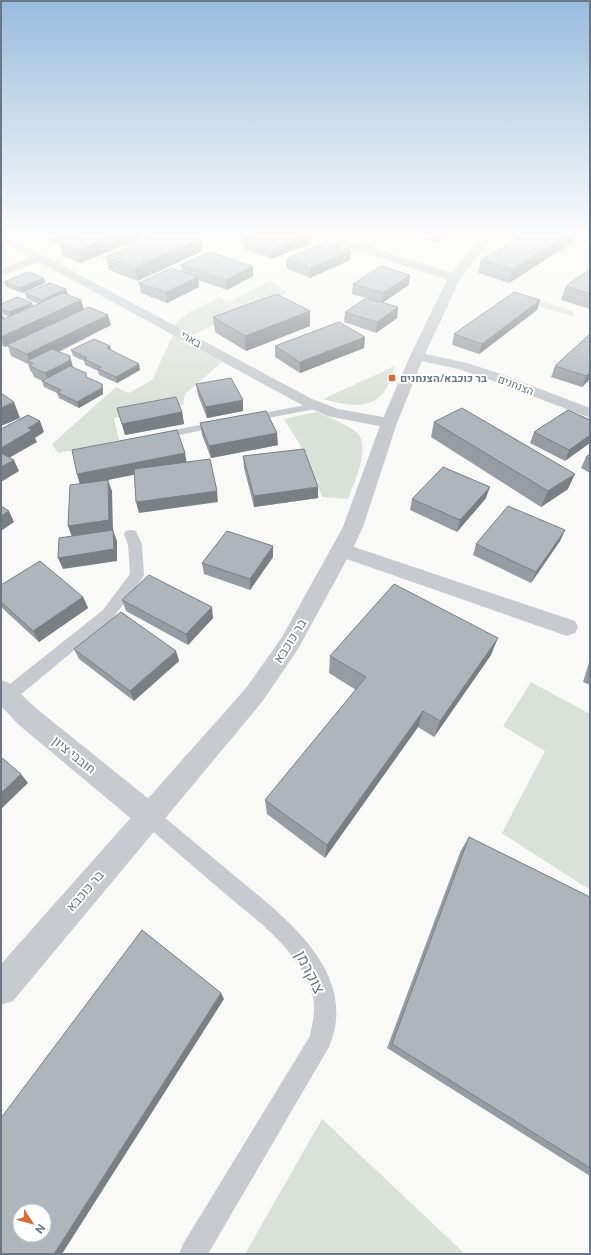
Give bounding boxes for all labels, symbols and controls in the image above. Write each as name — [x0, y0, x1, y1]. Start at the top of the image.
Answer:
street label: בארי — [179, 329, 204, 350]
place label: בר כוכבא/הצנחנים — [400, 372, 487, 384]
marker: בר כוכבא/הצנחנים — [387, 373, 397, 383]
street label: הצנחנים — [496, 373, 536, 397]
street label: בר כוכבא — [271, 616, 310, 666]
street label: חובבי ציון — [49, 733, 99, 777]
street label: בר כוכבא — [63, 867, 107, 915]
street label: צוקרמן — [291, 947, 329, 997]
north arrow — [12, 1203, 52, 1243]
text: N — [33, 1222, 47, 1236]

